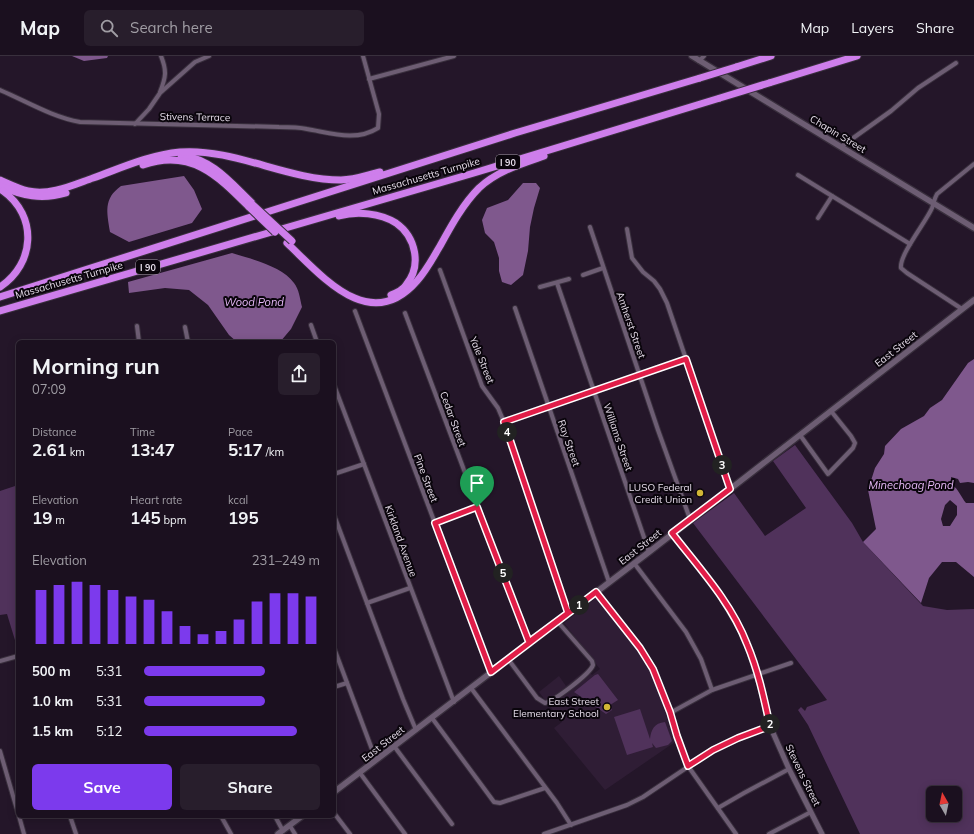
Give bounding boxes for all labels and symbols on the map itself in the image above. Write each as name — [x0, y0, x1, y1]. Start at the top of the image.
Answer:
street label: Stivens Terrace — [160, 110, 230, 124]
street label: Chapin Street — [808, 112, 869, 156]
street label: Massachusetts Turnpike — [371, 154, 481, 198]
road number: I 90 — [496, 155, 520, 169]
street label: Massachusetts Turnpike — [14, 258, 124, 302]
road number: I 90 — [136, 260, 160, 274]
street label: Amherst Street — [614, 290, 649, 361]
water label: Wood Pond — [224, 295, 284, 309]
street label: East Street — [872, 328, 920, 370]
street label: Yale Street — [466, 334, 497, 386]
street label: Cedar Street — [437, 390, 469, 449]
street label: Williams Street — [600, 401, 636, 473]
street label: Ray Street — [555, 418, 583, 468]
pin: 4 — [497, 422, 517, 442]
street label: Pine Street — [411, 452, 441, 504]
pin: 3 — [712, 455, 732, 475]
pin — [460, 466, 494, 507]
water label: Minechoag Pond — [868, 478, 954, 492]
place label: LUSO Federal Credit Union — [629, 481, 692, 506]
marker: LUSO Federal Credit Union — [695, 488, 705, 498]
street label: Kirkland Avenue — [382, 503, 420, 579]
street label: East Street — [616, 526, 664, 568]
pin: 5 — [493, 563, 513, 583]
pin: 1 — [569, 595, 589, 615]
place label: East Street Elementary School — [513, 695, 599, 720]
marker: East Street Elementary School — [602, 702, 612, 712]
pin: 2 — [760, 714, 780, 734]
street label: East Street — [359, 723, 407, 765]
street label: Stevens Street — [783, 742, 824, 808]
north arrow — [926, 786, 962, 822]

